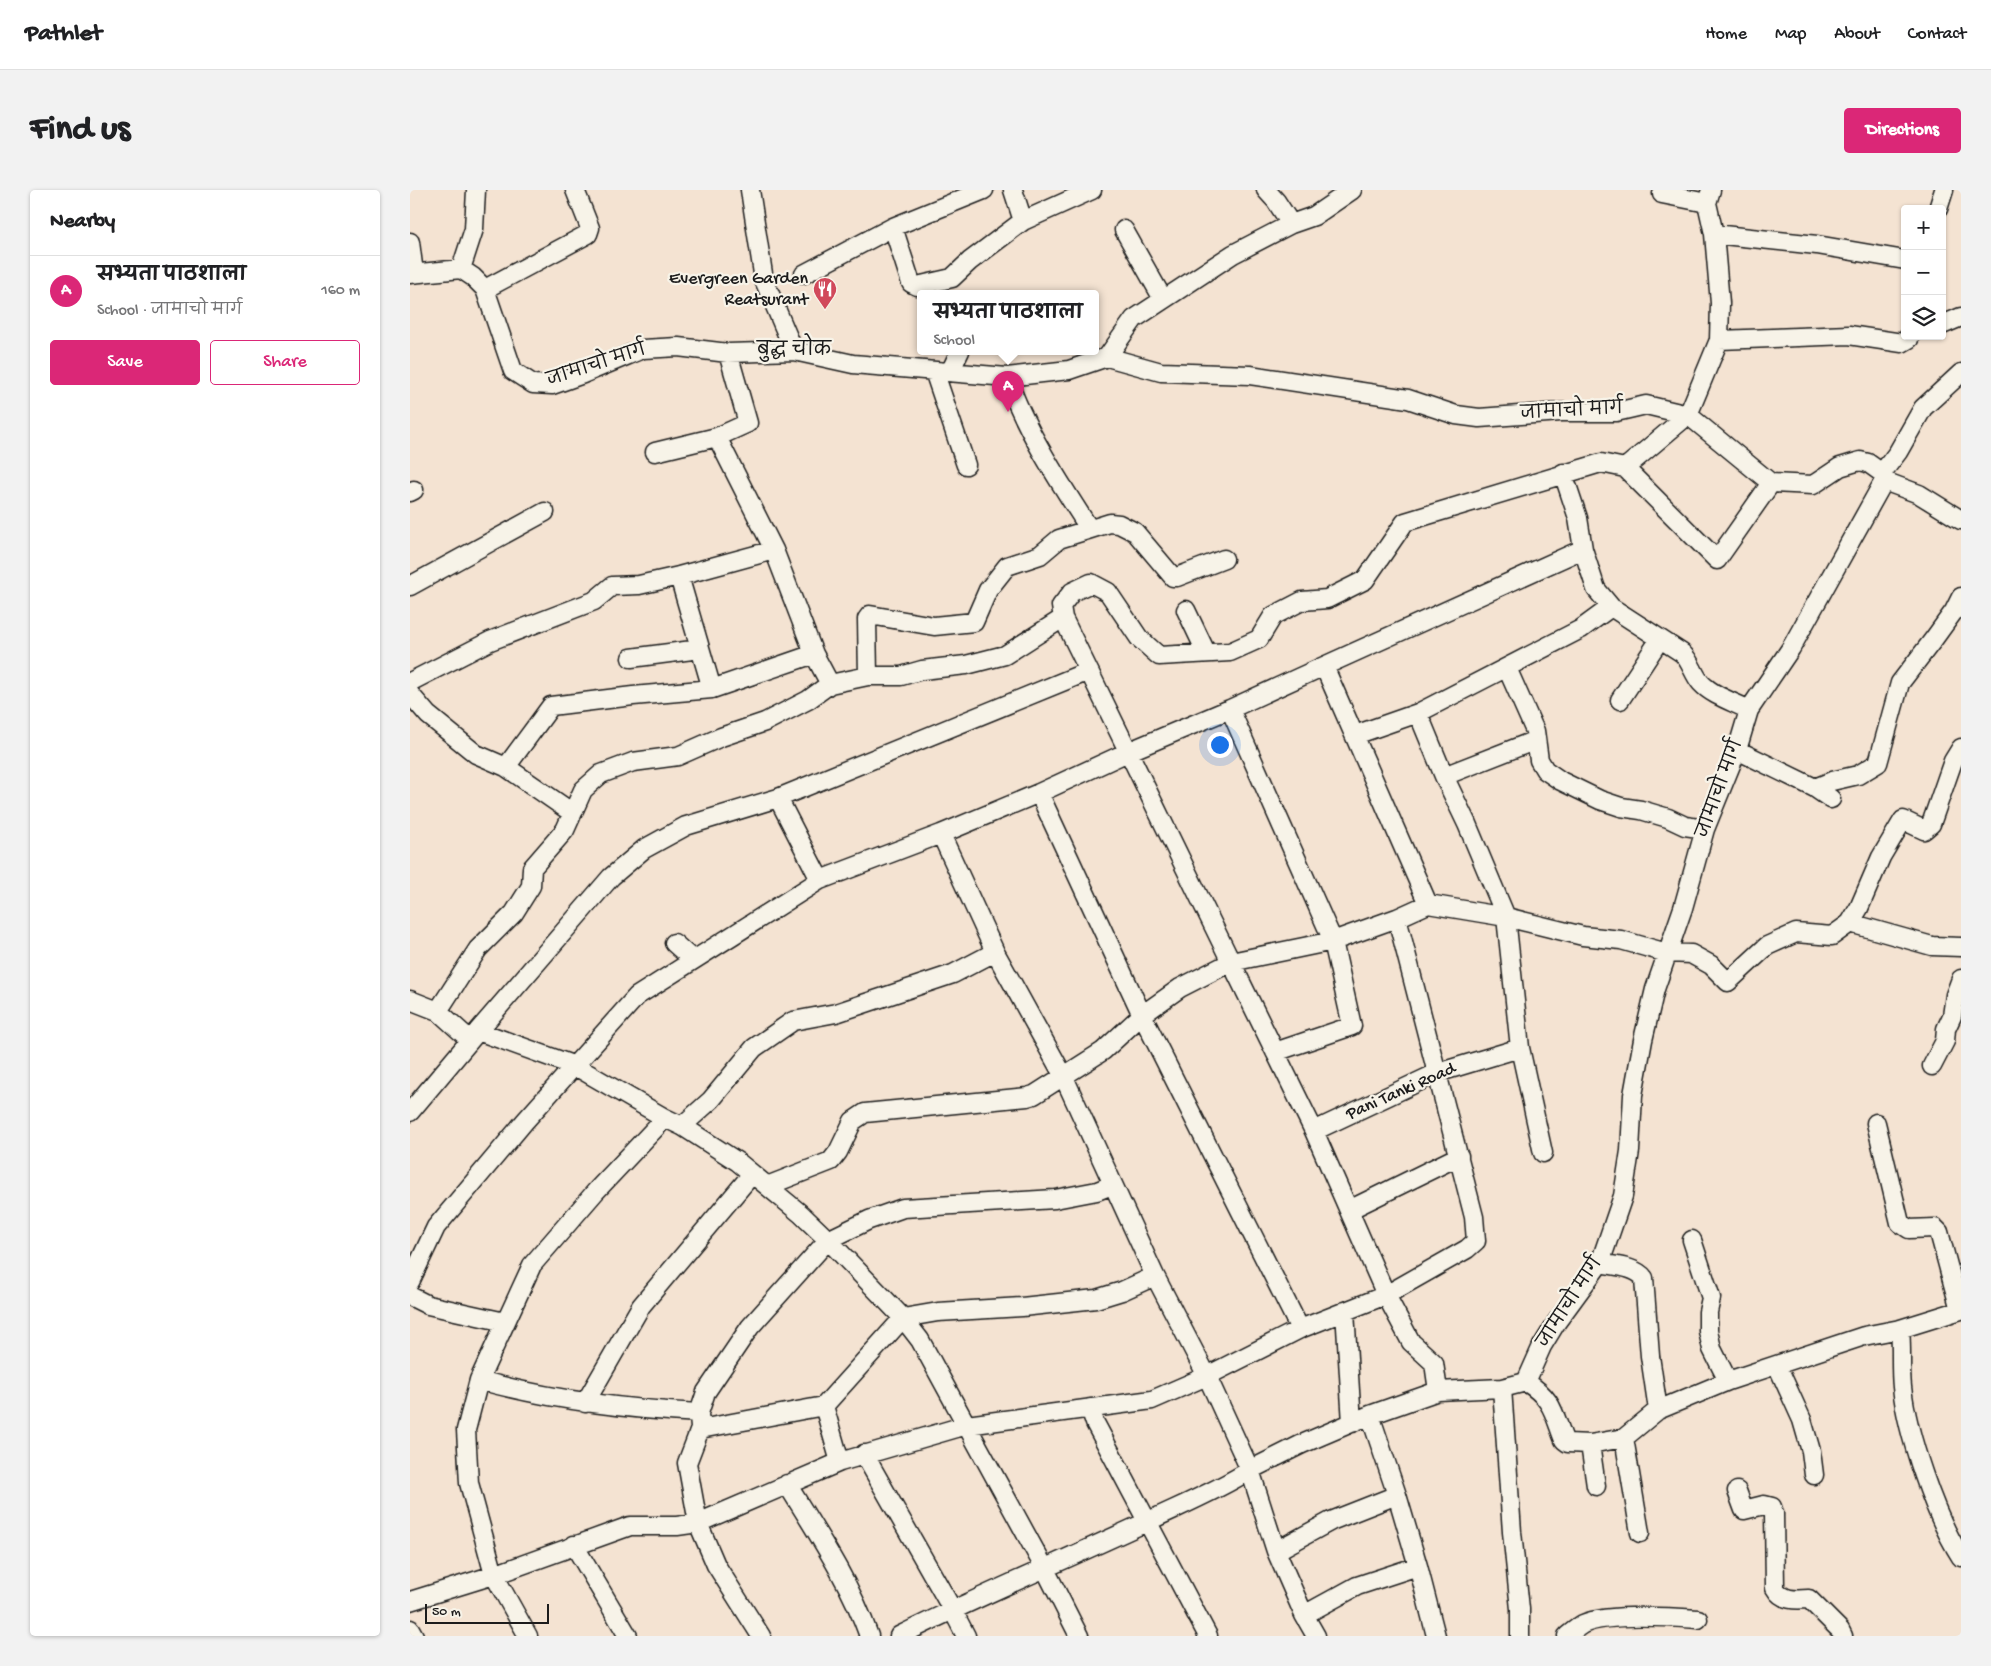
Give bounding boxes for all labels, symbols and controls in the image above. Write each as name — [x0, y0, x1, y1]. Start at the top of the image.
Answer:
text: Pathlet — [25, 20, 102, 49]
text: Home — [1705, 24, 1747, 45]
text: Map — [1775, 24, 1806, 45]
text: About — [1834, 24, 1880, 45]
text: Contact — [1908, 24, 1966, 45]
button: Directions — [1844, 108, 1961, 153]
text: Find us — [30, 110, 130, 151]
map controls — [1901, 205, 1946, 340]
button: + — [1901, 205, 1946, 250]
text: Nearby — [50, 210, 115, 235]
button: − — [1901, 250, 1946, 295]
text: सभ्यता पाठशाला — [97, 265, 246, 288]
place label: Evergreen Garden Reatsurant — [669, 269, 810, 311]
restaurant icon: Evergreen Garden Reatsurant — [812, 276, 838, 310]
text: A — [61, 282, 71, 301]
text: 160 m — [321, 282, 360, 301]
popup — [917, 290, 1099, 355]
button: layers — [1901, 295, 1946, 340]
text: School · जामाचो मार्ग — [97, 302, 242, 321]
text: सभ्यता पाठशाला — [933, 303, 1083, 326]
text: School — [933, 332, 975, 351]
district label: बुद्ध चोक — [756, 333, 833, 363]
street label: जामाचो मार्ग — [542, 334, 650, 392]
button: Save — [50, 340, 200, 385]
button: Share — [210, 340, 360, 385]
pin: A — [992, 371, 1024, 412]
street label: जामाचो मार्ग — [1519, 393, 1625, 425]
your location — [1207, 732, 1233, 758]
street label: जामाचो मार्ग — [1688, 734, 1749, 842]
street label: Pani Tanki Road — [1342, 1058, 1460, 1126]
street label: जामाचो मार्ग — [1529, 1250, 1608, 1353]
scale bar — [425, 1601, 549, 1624]
text: 50 m — [432, 1604, 461, 1621]

